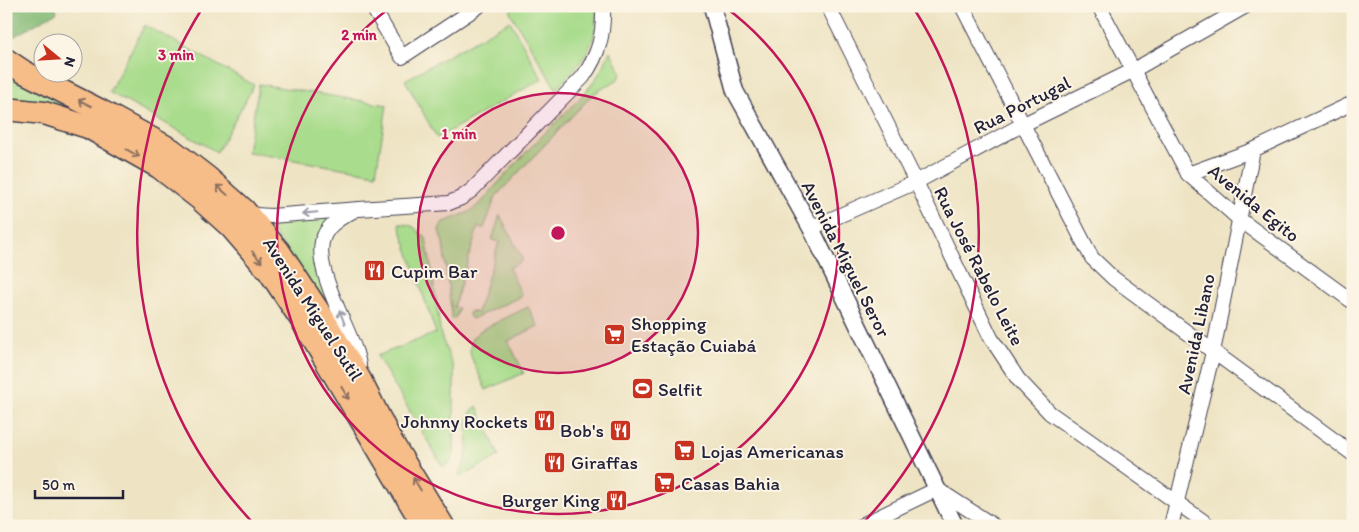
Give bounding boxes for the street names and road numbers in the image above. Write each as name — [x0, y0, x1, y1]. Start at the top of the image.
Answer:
street label: Rua Portugal — [970, 70, 1075, 139]
street label: Avenida Egito — [1204, 159, 1304, 247]
street label: Avenida Miguel Seror — [797, 177, 896, 341]
street label: Rua José Rabelo Leite — [929, 183, 1029, 349]
street label: Avenida Miguel Sutil — [258, 233, 368, 386]
street label: Avenida Libano — [1172, 272, 1220, 396]

